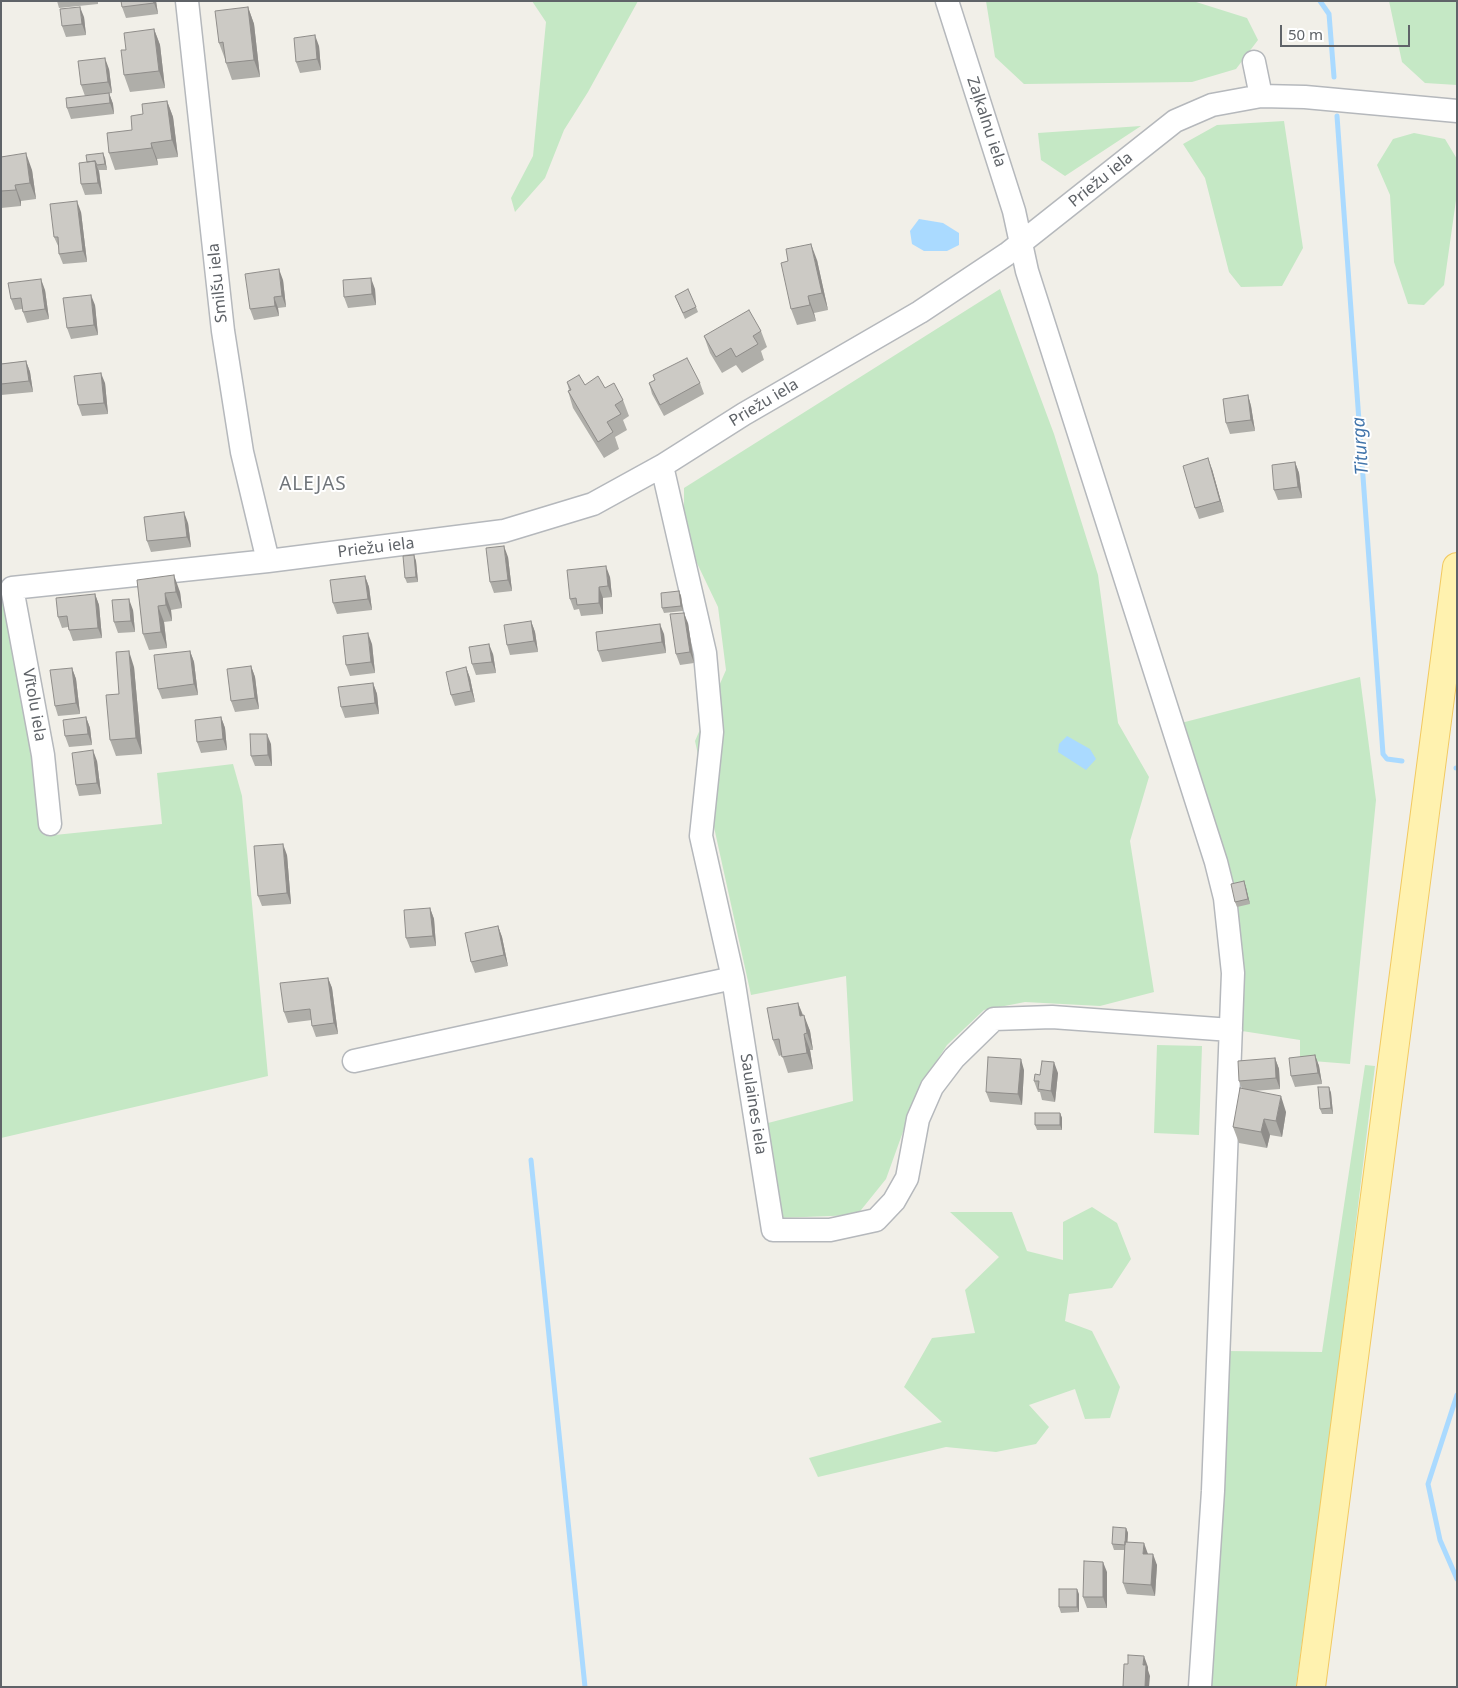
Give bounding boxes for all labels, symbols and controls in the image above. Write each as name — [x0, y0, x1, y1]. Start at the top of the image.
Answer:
scale bar — [1283, 15, 1413, 47]
text: 50 m — [1288, 24, 1323, 44]
street label: Zaļkalnu iela — [962, 74, 1010, 170]
street label: Priežu iela — [1065, 148, 1137, 212]
street label: Smilšu iela — [204, 242, 232, 324]
street label: Priežu iela — [726, 375, 802, 431]
water label: Titurga — [1348, 416, 1374, 476]
district label: ALEJAS — [278, 474, 348, 496]
street label: Priežu iela — [337, 534, 415, 562]
street label: Vītolu iela — [18, 667, 50, 743]
street label: Saulaines iela — [736, 1052, 770, 1156]

